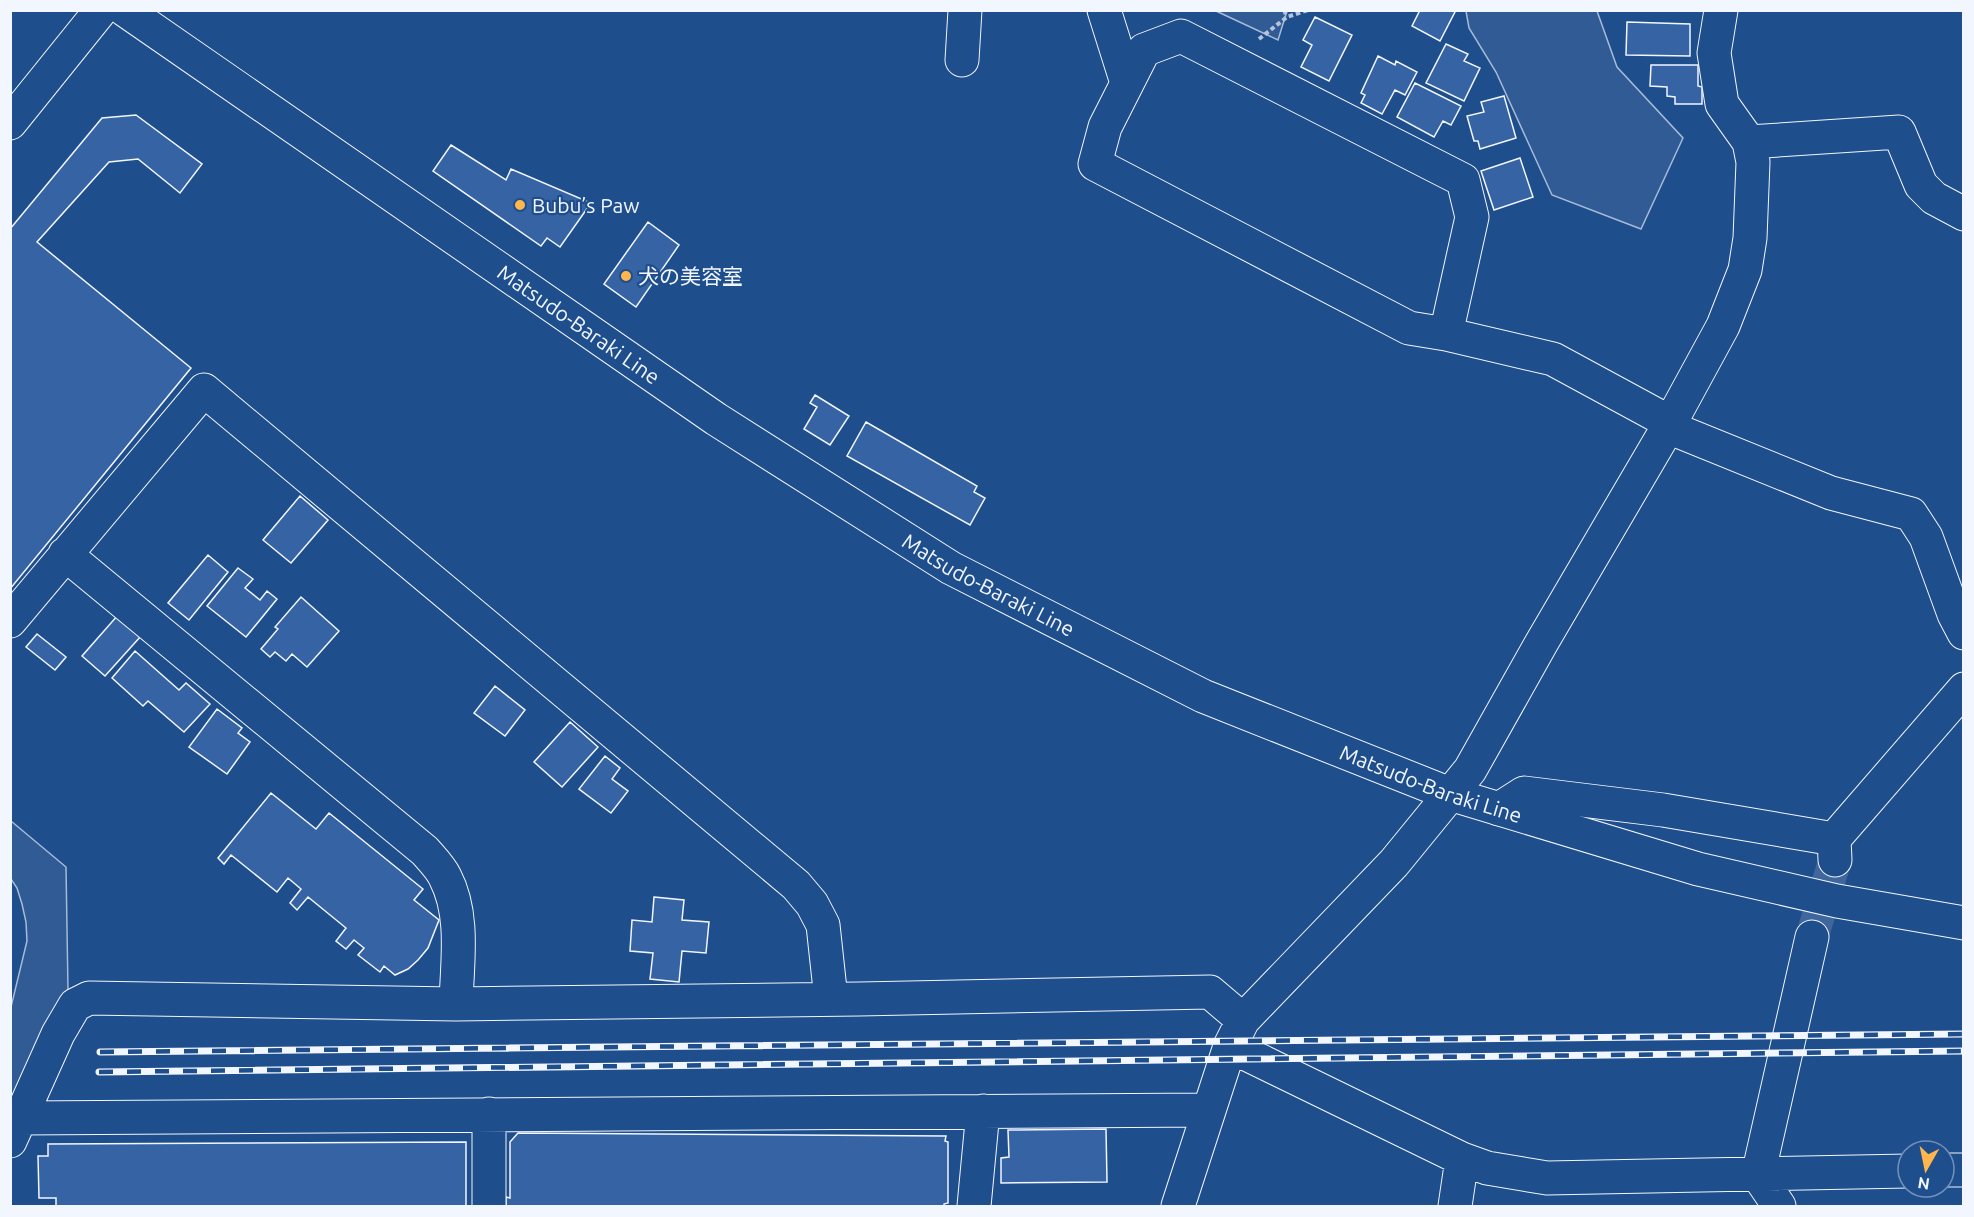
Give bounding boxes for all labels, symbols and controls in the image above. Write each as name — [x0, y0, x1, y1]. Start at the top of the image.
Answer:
place label: Bubu’s Paw — [532, 193, 640, 217]
marker: Bubu’s Paw — [513, 198, 527, 212]
street label: Matsudo-Baraki Line — [493, 260, 665, 389]
place label: 犬の美容室 — [638, 264, 743, 288]
marker: 犬の美容室 — [619, 269, 633, 283]
street label: Matsudo-Baraki Line — [898, 528, 1079, 641]
street label: Matsudo-Baraki Line — [1337, 740, 1525, 827]
north arrow — [1896, 1139, 1956, 1199]
text: N — [1916, 1174, 1931, 1194]

